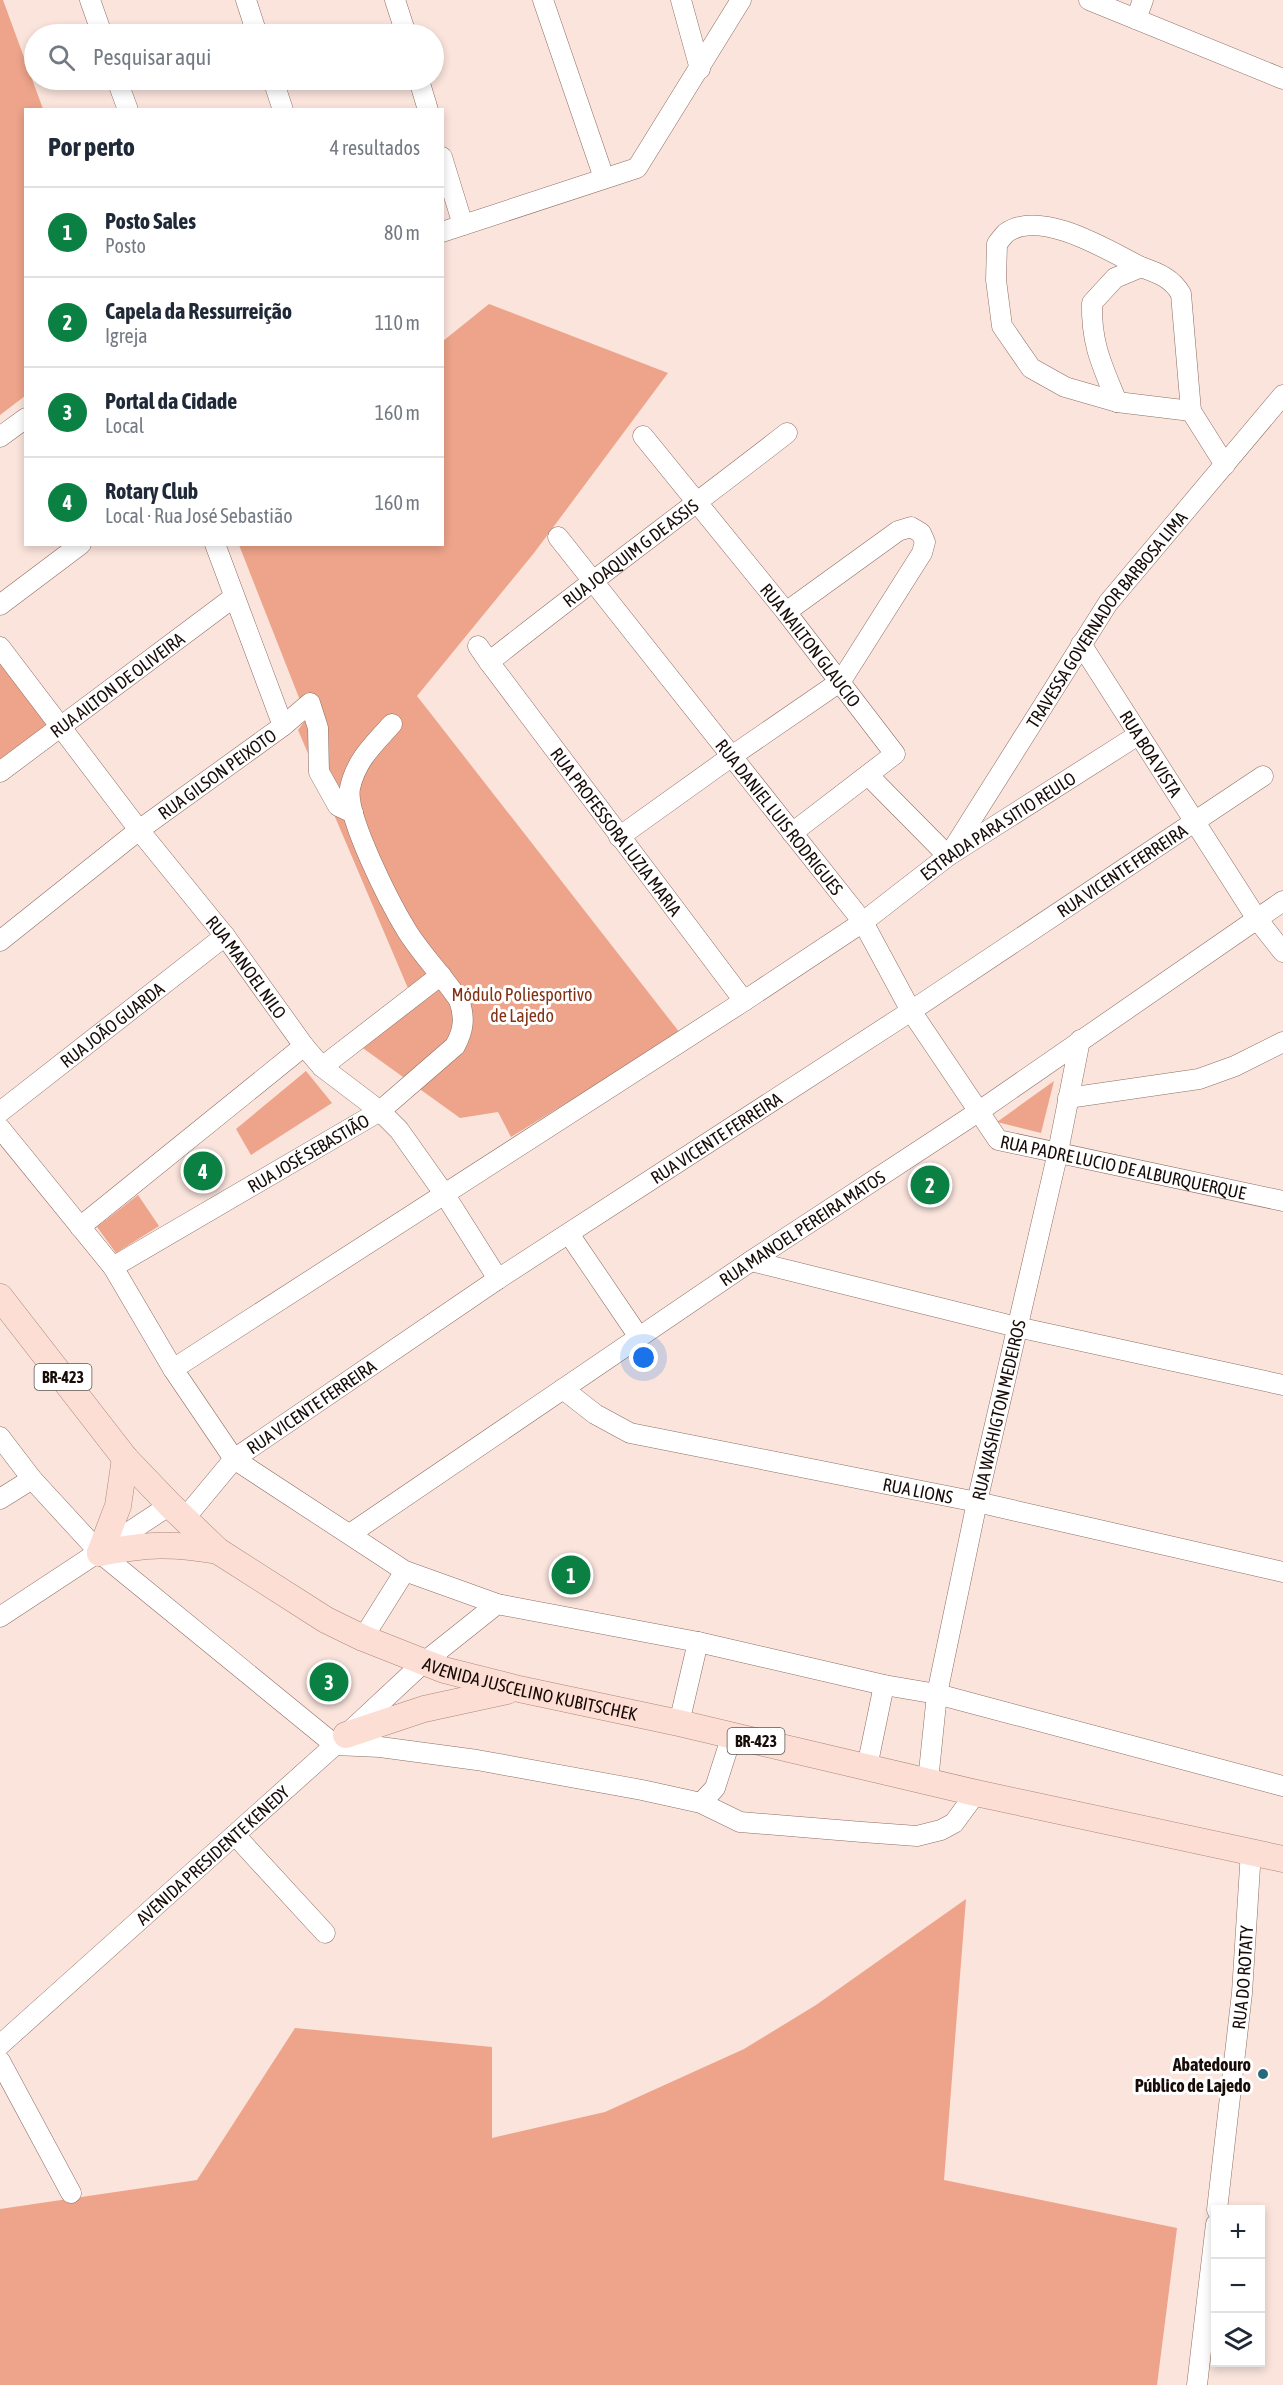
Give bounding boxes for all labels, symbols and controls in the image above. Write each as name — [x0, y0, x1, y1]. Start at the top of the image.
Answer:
search box — [24, 24, 444, 90]
icon: search — [45, 41, 78, 74]
text: Pesquisar aqui — [93, 44, 211, 70]
text: Por perto — [48, 132, 135, 162]
text: 4 resultados — [330, 136, 420, 159]
text: Posto Sales — [105, 208, 196, 234]
text: 1 — [63, 221, 72, 244]
text: 80 m — [384, 221, 420, 244]
text: Posto — [105, 234, 146, 257]
text: Capela da Ressurreição — [105, 298, 292, 324]
text: 2 — [63, 311, 72, 334]
text: 110 m — [375, 311, 420, 334]
text: Igreja — [105, 324, 148, 347]
text: Portal da Cidade — [105, 388, 237, 414]
text: 3 — [63, 401, 72, 424]
text: 160 m — [375, 401, 420, 424]
text: Local — [105, 414, 144, 437]
text: Rotary Club — [105, 478, 198, 504]
text: 4 — [63, 491, 72, 514]
text: 160 m — [375, 491, 420, 514]
street label: RUA JOAQUIM G DE ASSIS — [558, 494, 703, 611]
text: Local · Rua José Sebastião — [105, 504, 293, 527]
street label: TRAVESSA GOVERNADOR BARBOSA LIMA — [1022, 507, 1191, 732]
street label: RUA NAILTON GLAUCIO — [756, 579, 865, 711]
street label: RUA AILTON DE OLIVEIRA — [46, 628, 188, 742]
street label: RUA BOA VISTA — [1116, 706, 1187, 801]
street label: RUA GILSON PEIXOTO — [154, 724, 280, 823]
street label: RUA DANIEL LUIS RODRIGUES — [712, 735, 848, 899]
street label: RUA PROFESSORA LUZIA MARIA — [546, 743, 687, 920]
street label: ESTRADA PARA SITIO REULO — [916, 767, 1079, 884]
street label: RUA VICENTE FERREIRA — [1053, 819, 1191, 921]
street label: RUA MANOEL NILO — [202, 911, 291, 1022]
street label: RUA JOÃO GUARDA — [56, 977, 168, 1072]
park label: Módulo Poliesportivo de Lajedo — [452, 984, 592, 1026]
street label: RUA VICENTE FERREIRA — [647, 1087, 785, 1188]
street label: RUA JOSÉ SEBASTIÃO — [244, 1109, 373, 1197]
street label: RUA PADRE LUCIO DE ALBURQUERQUE — [998, 1130, 1248, 1203]
pin: 4 — [184, 1148, 222, 1194]
pin: 2 — [910, 1162, 950, 1208]
street label: RUA MANOEL PEREIRA MATOS — [715, 1165, 889, 1290]
street label: RUA WASHIGTON MEDEIROS — [967, 1317, 1029, 1502]
your location — [629, 1343, 658, 1372]
street label: RUA VICENTE FERREIRA — [242, 1355, 380, 1458]
road number: BR-423 — [34, 1364, 92, 1390]
street label: RUA LIONS — [881, 1473, 955, 1508]
pin: 1 — [552, 1552, 590, 1598]
street label: AVENIDA JUSCELINO KUBITSCHEK — [420, 1652, 639, 1724]
pin: 3 — [310, 1660, 348, 1704]
road number: BR-423 — [728, 1728, 784, 1754]
street label: AVENIDA PRESIDENTE KENEDY — [132, 1781, 293, 1929]
street label: RUA DO ROTATY — [1227, 1925, 1257, 2030]
place label: Abatedouro Público de Lajedo — [1135, 2054, 1251, 2096]
marker: Abatedouro Público de Lajedo — [1256, 2067, 1270, 2081]
map controls — [1211, 2205, 1265, 2367]
button: + — [1211, 2205, 1265, 2259]
button: − — [1211, 2259, 1265, 2313]
button: layers — [1211, 2313, 1265, 2367]

